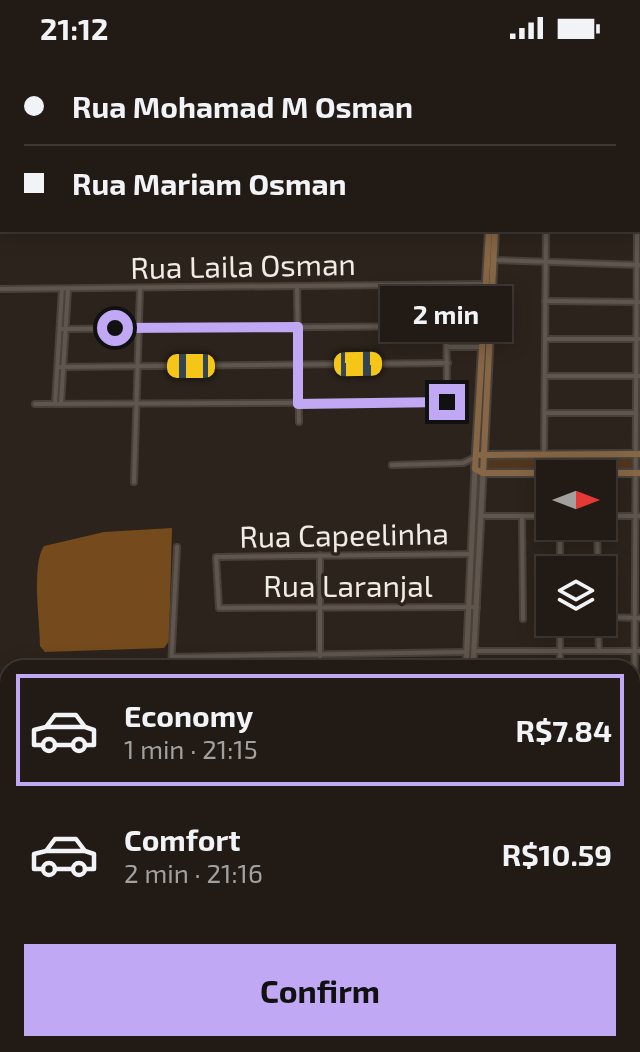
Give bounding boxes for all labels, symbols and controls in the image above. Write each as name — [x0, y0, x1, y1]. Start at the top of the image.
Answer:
text: 21:12 — [40, 10, 109, 46]
text: Rua Mohamad M Osman — [72, 88, 413, 124]
text: Rua Mariam Osman — [72, 165, 347, 201]
street label: Rua Laila Osman — [130, 245, 356, 285]
callout: 2 min — [381, 286, 513, 342]
text: 2 min — [413, 298, 479, 329]
route start — [97, 310, 133, 346]
car — [334, 352, 382, 376]
car — [167, 354, 215, 378]
route end — [429, 384, 465, 420]
north arrow — [536, 460, 616, 540]
map controls — [536, 460, 616, 636]
street label: Rua Capeelinha — [239, 514, 449, 554]
button: layers — [536, 556, 616, 636]
street label: Rua Laranjal — [263, 567, 433, 603]
icon: car — [28, 694, 100, 766]
text: Economy — [124, 697, 253, 733]
text: R$7.84 — [515, 712, 612, 748]
text: 1 min · 21:15 — [124, 733, 258, 764]
icon: car — [28, 818, 100, 890]
text: Comfort — [124, 821, 241, 857]
text: R$10.59 — [502, 836, 612, 872]
text: 2 min · 21:16 — [124, 857, 263, 888]
button: Confirm — [24, 944, 616, 1036]

